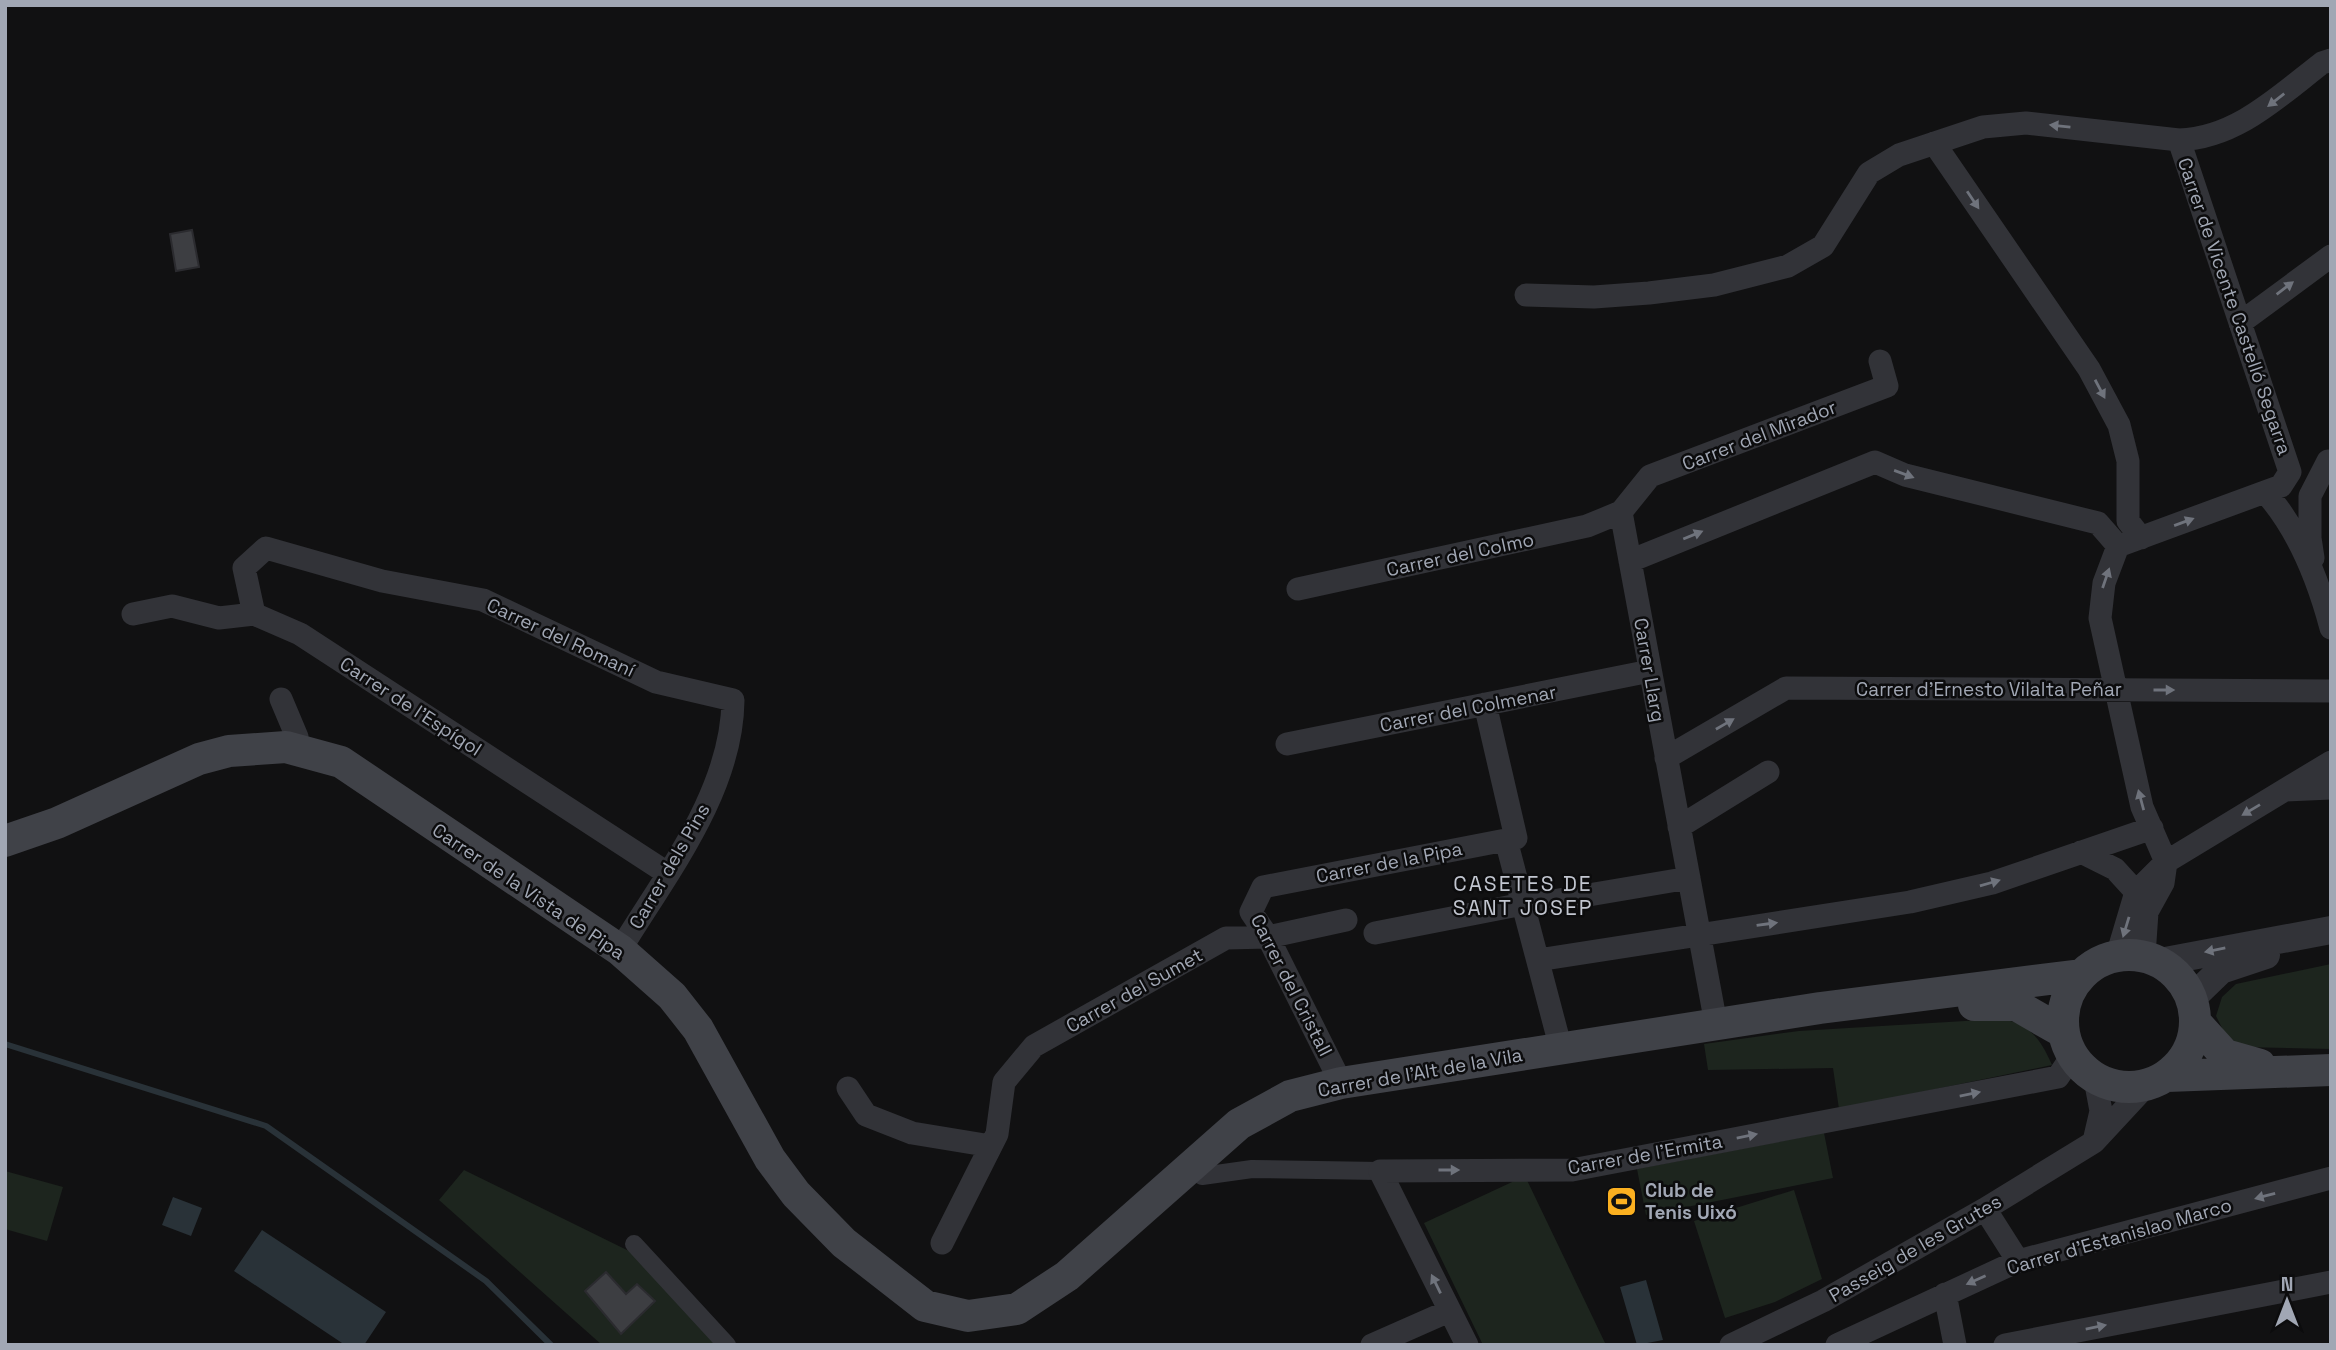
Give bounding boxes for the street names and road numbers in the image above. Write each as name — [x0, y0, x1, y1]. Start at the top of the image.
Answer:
street label: Carrer de Vicente Castelló Segarra — [2172, 154, 2297, 458]
street label: Carrer del Mirador — [1679, 395, 1840, 476]
street label: Carrer del Colmo — [1384, 527, 1536, 582]
street label: Carrer del Romaní — [483, 592, 639, 683]
street label: Carrer Llarg — [1628, 616, 1671, 724]
street label: Carrer de l'Espígol — [335, 651, 486, 762]
street label: Carrer d'Ernesto Vilalta Peñar — [1856, 677, 2122, 702]
street label: Carrer del Colmenar — [1378, 679, 1559, 738]
street label: Carrer dels Pins — [623, 799, 716, 934]
street label: Carrer de la Vista de Pipa — [428, 818, 630, 965]
street label: Carrer de la Pipa — [1314, 836, 1464, 889]
street label: Carrer del Cristall — [1245, 910, 1338, 1060]
street label: Carrer del Sumet — [1061, 942, 1207, 1038]
street label: Carrer de l'Alt de la Vila — [1316, 1042, 1524, 1103]
street label: Carrer de l'Ermita — [1566, 1129, 1724, 1180]
street label: Passeig de les Grutes — [1824, 1189, 2006, 1308]
street label: Carrer d'Estanislao Marco — [2004, 1192, 2235, 1281]

